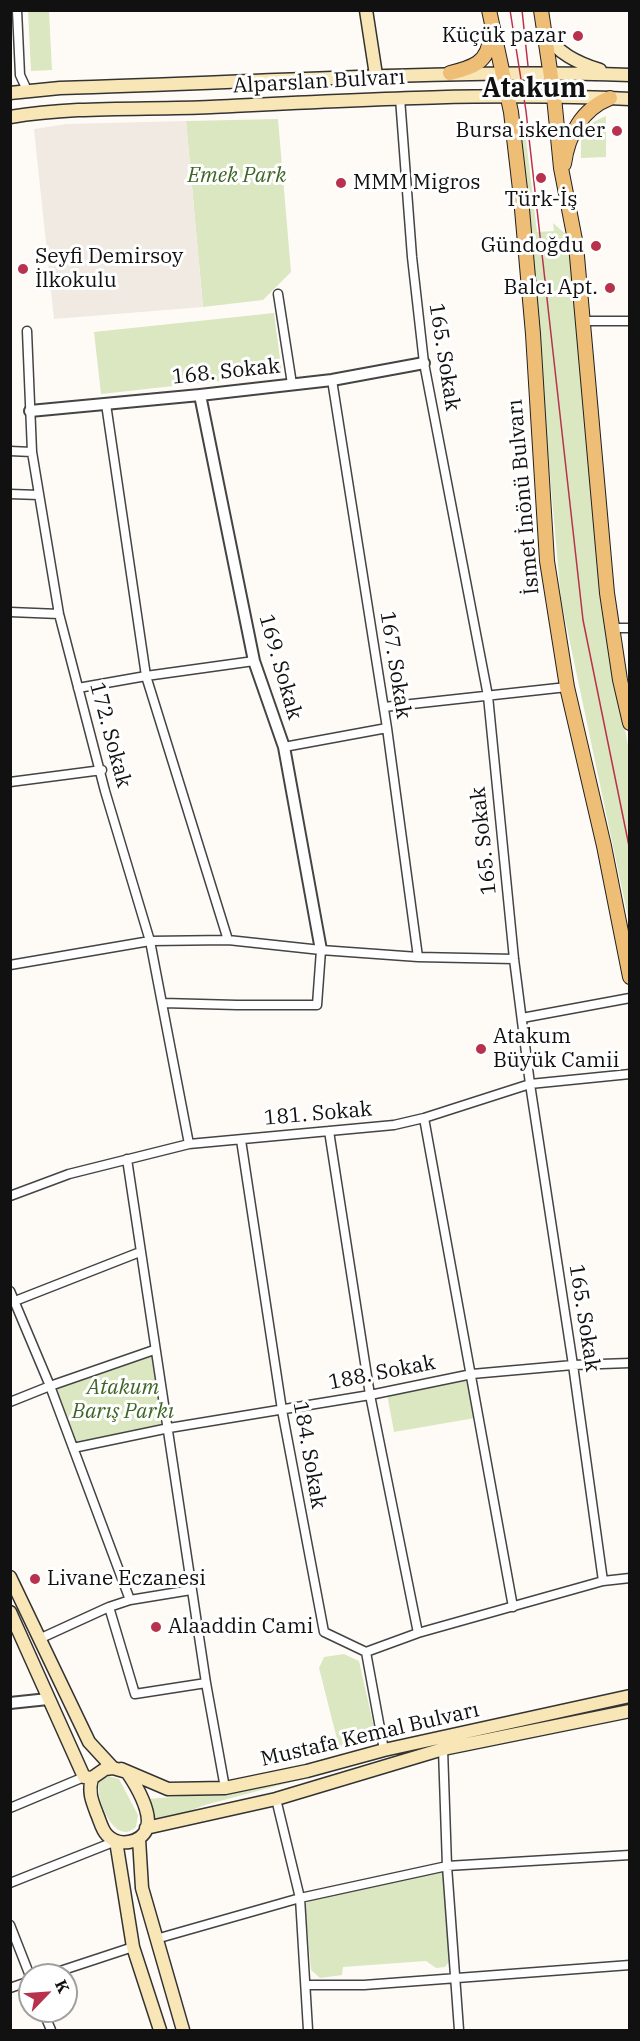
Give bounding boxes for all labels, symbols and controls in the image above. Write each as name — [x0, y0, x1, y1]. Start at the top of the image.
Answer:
place label: Küçük pazar — [442, 23, 566, 49]
marker: Küçük pazar — [571, 29, 585, 43]
street label: Alparslan Bulvarı — [232, 65, 406, 99]
district label: Atakum — [482, 73, 586, 105]
place label: Bursa iskender — [455, 118, 605, 144]
marker: Bursa iskender — [610, 124, 624, 138]
park label: Emek Park — [188, 163, 286, 189]
place label: MMM Migros — [353, 170, 481, 196]
marker: Türk-İş — [534, 171, 548, 185]
marker: MMM Migros — [334, 176, 348, 190]
place label: Türk-İş — [505, 187, 577, 213]
place label: Gündoğdu — [481, 233, 584, 259]
marker: Gündoğdu — [589, 239, 603, 253]
place label: Seyfi Demirsoy İlkokulu — [35, 244, 183, 294]
marker: Seyfi Demirsoy İlkokulu — [16, 262, 30, 276]
place label: Balcı Apt. — [504, 275, 598, 301]
marker: Balcı Apt. — [603, 281, 617, 295]
street label: 165. Sokak — [423, 301, 465, 413]
street label: 168. Sokak — [171, 354, 281, 390]
street label: İsmet İnönü Bulvarı — [503, 398, 545, 596]
street label: 167. Sokak — [374, 609, 416, 721]
street label: 169. Sokak — [253, 611, 307, 723]
street label: 172. Sokak — [84, 679, 136, 791]
street label: 165. Sokak — [466, 786, 502, 896]
place label: Atakum Büyük Camii — [493, 1024, 619, 1074]
marker: Atakum Büyük Camii — [474, 1042, 488, 1056]
street label: 181. Sokak — [263, 1097, 373, 1131]
street label: 165. Sokak — [563, 1262, 605, 1374]
street label: 188. Sokak — [326, 1350, 438, 1396]
park label: Atakum Barış Parkı — [72, 1375, 174, 1425]
street label: 184. Sokak — [287, 1399, 331, 1511]
place label: Livane Eczanesi — [47, 1566, 206, 1592]
marker: Livane Eczanesi — [28, 1572, 42, 1586]
place label: Alaaddin Cami — [168, 1614, 313, 1640]
marker: Alaaddin Cami — [149, 1620, 163, 1634]
street label: Mustafa Kemal Bulvarı — [258, 1698, 482, 1772]
north arrow — [18, 1963, 78, 2023]
text: K — [51, 1976, 74, 1996]

